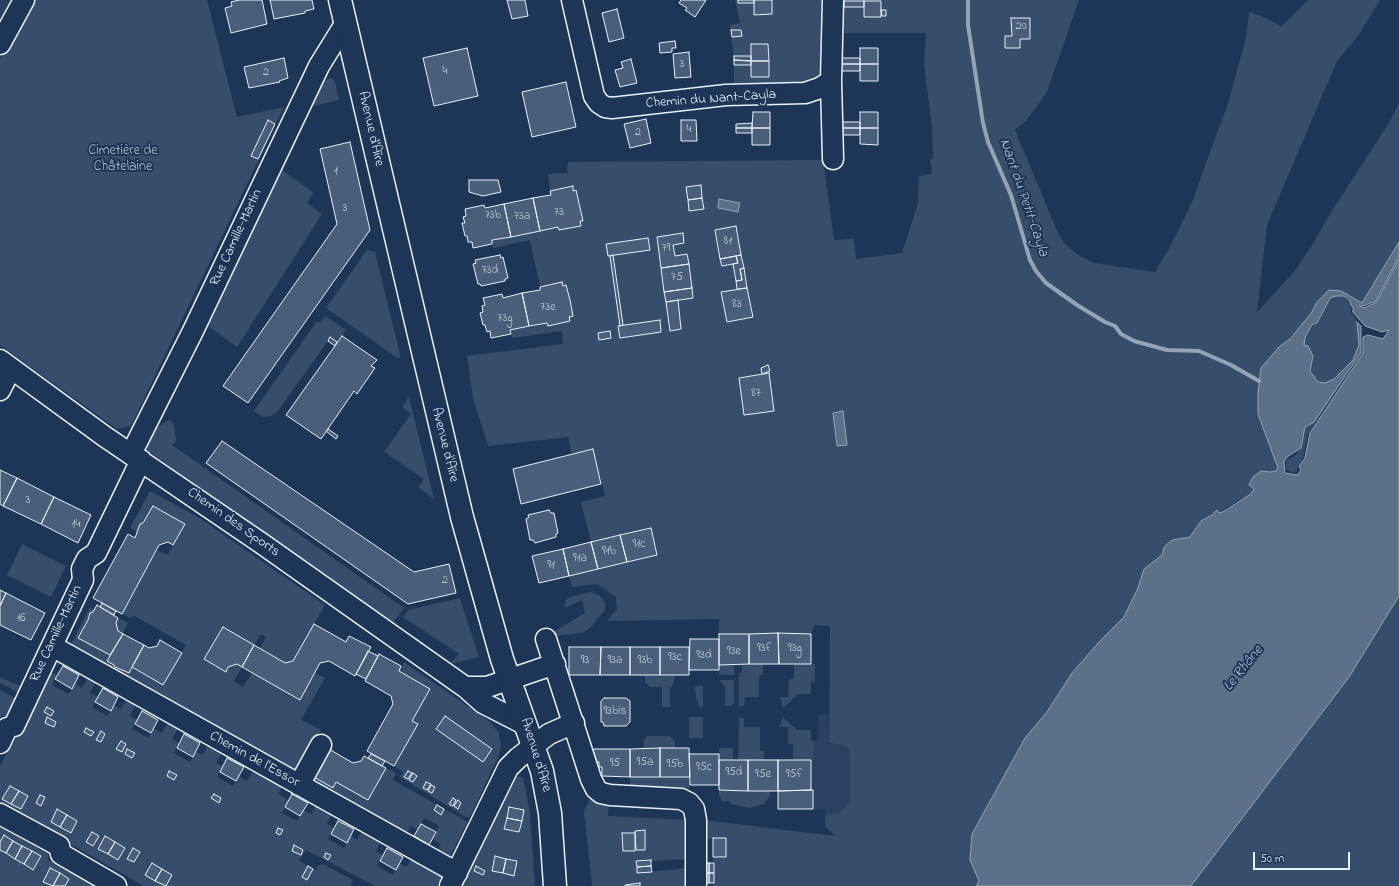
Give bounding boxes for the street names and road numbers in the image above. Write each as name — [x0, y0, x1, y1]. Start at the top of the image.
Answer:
street label: Chemin du Nant-Cayla — [645, 87, 777, 113]
street label: Avenue d'Aïre — [353, 90, 387, 168]
street label: Rue Camille-Martin — [207, 187, 267, 289]
street label: Avenue d'Aïre — [427, 406, 461, 484]
street label: Chemin des Sports — [183, 485, 283, 561]
street label: Rue Camille-Martin — [27, 583, 87, 685]
street label: Avenue d'Aïre — [516, 716, 554, 794]
street label: Chemin de l'Essor — [206, 728, 302, 792]

